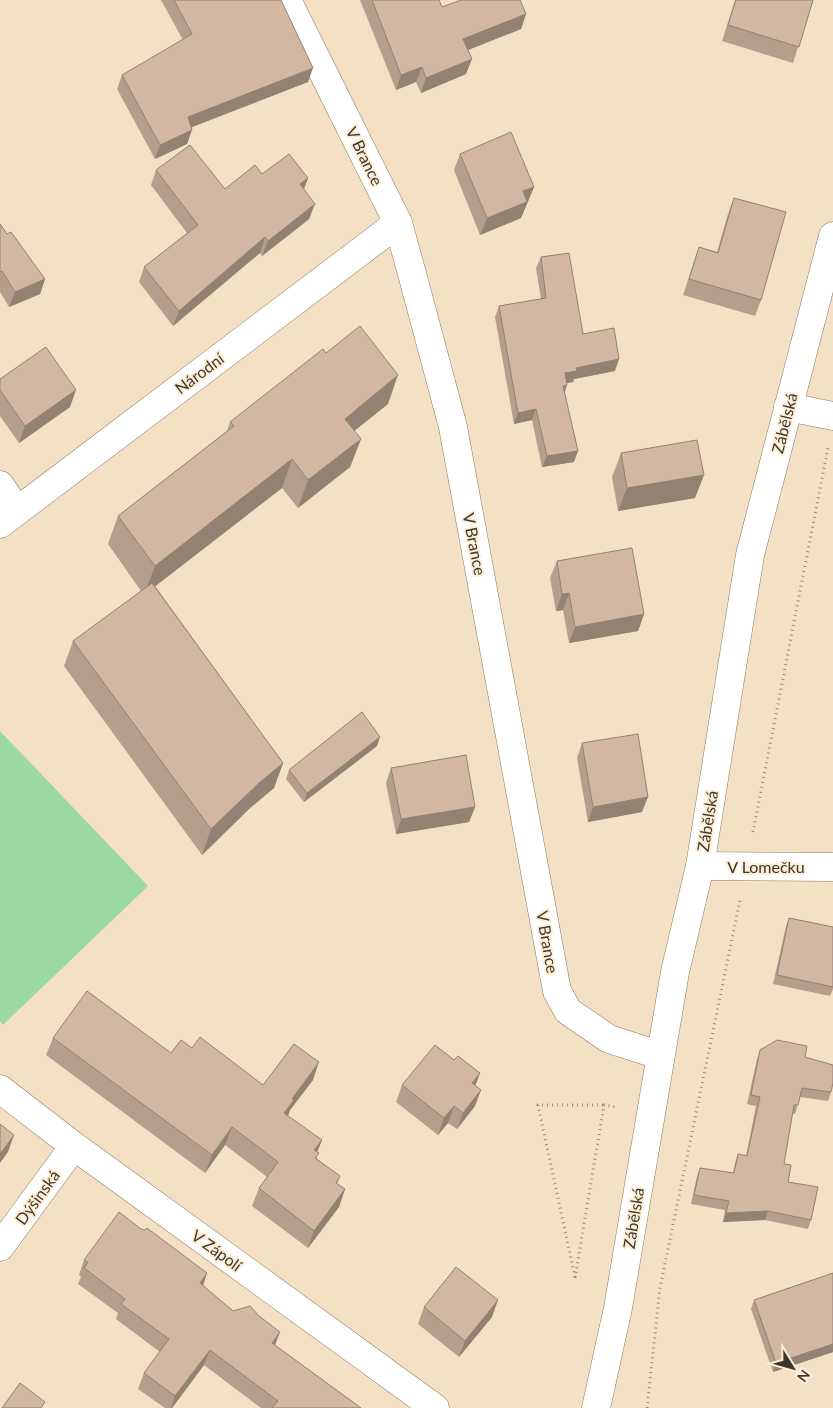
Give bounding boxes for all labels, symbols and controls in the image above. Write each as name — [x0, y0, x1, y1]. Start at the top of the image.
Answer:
street label: V Brance — [343, 124, 387, 188]
street label: Národní — [171, 348, 228, 398]
street label: Zábělská — [767, 391, 801, 455]
street label: V Brance — [460, 511, 490, 577]
street label: Zábělská — [693, 789, 721, 853]
street label: V Lomečku — [727, 857, 805, 876]
street label: V Brance — [533, 909, 563, 975]
street label: Dýšinská — [11, 1166, 63, 1228]
street label: Zábělská — [619, 1186, 647, 1250]
street label: V Zápolí — [188, 1225, 247, 1275]
north arrow — [768, 1343, 818, 1393]
text: N — [794, 1367, 814, 1386]

